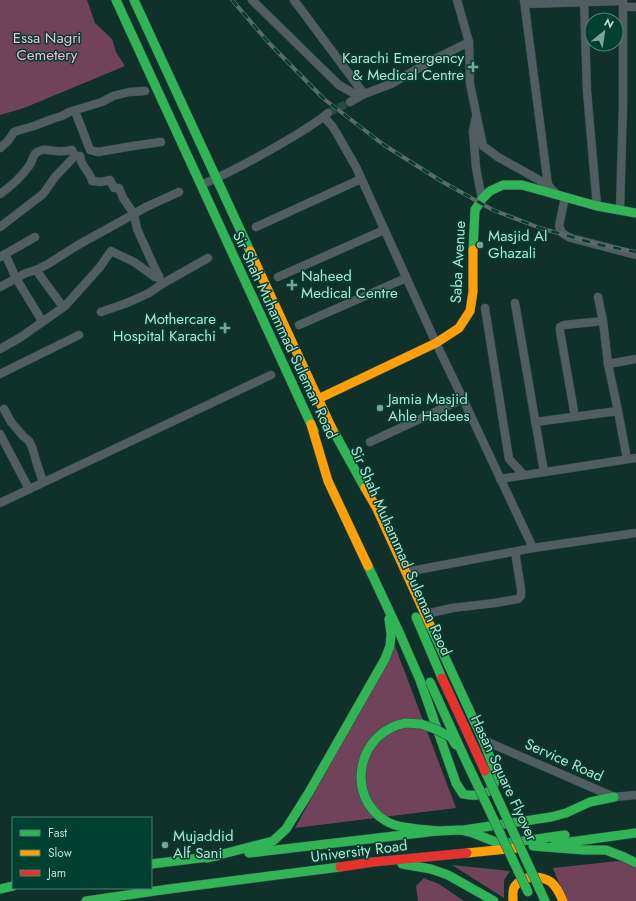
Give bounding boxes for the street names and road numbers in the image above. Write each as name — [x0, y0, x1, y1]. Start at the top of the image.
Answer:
street label: Saba Avenue — [445, 220, 471, 304]
street label: Sir Shah Muhammad Suleman Road — [227, 227, 343, 443]
street label: Sir Shah Muhammad Suleman Raod — [345, 443, 457, 659]
street label: Hasan Square Flyover — [465, 711, 543, 846]
street label: Service Road — [521, 733, 607, 787]
street label: University Road — [309, 834, 409, 868]

